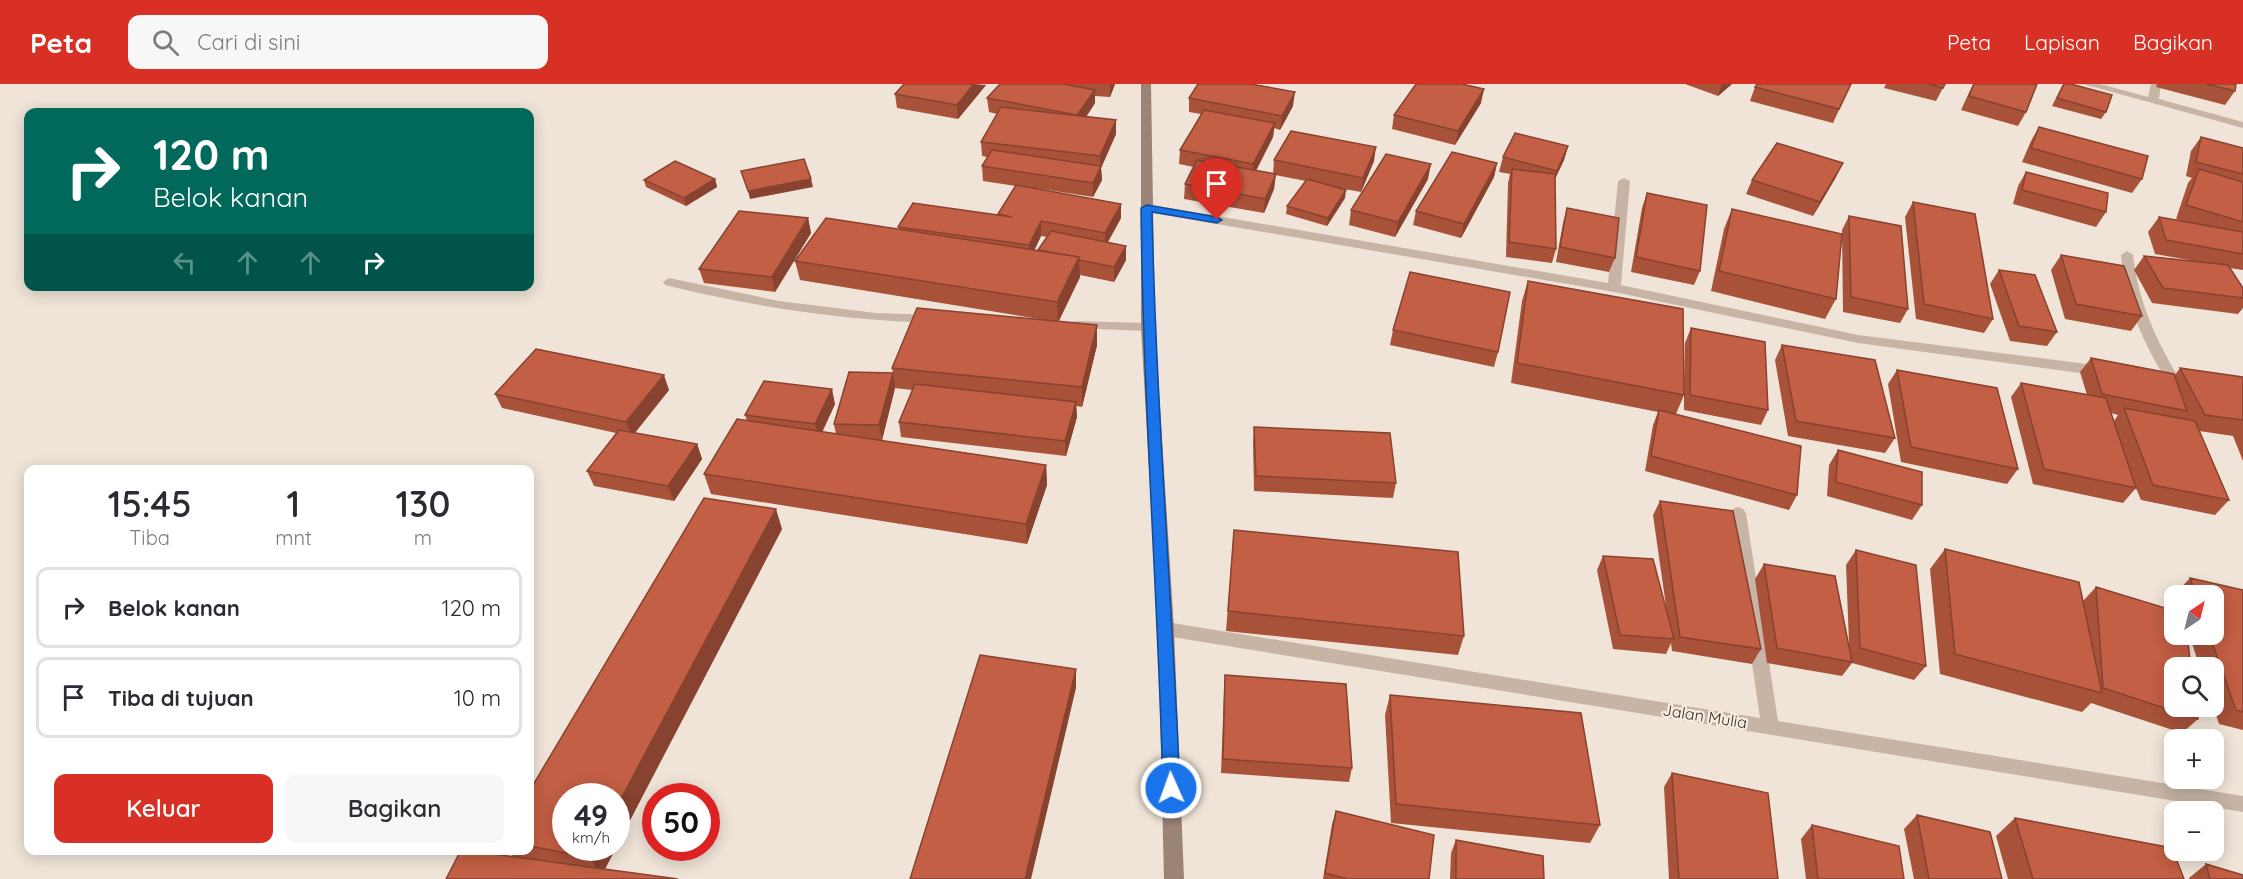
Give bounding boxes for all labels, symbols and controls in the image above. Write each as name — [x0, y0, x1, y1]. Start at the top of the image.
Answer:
search box — [128, 15, 548, 69]
text: Peta — [30, 25, 92, 60]
icon: search — [149, 26, 182, 59]
text: Cari di sini — [197, 28, 301, 56]
text: Peta — [1947, 29, 1991, 55]
text: Lapisan — [2024, 29, 2100, 55]
text: Bagikan — [2133, 29, 2213, 55]
text: 120 m — [153, 128, 270, 181]
icon: right — [54, 132, 132, 210]
pin — [1191, 158, 1242, 220]
icon: arrive — [1200, 167, 1233, 200]
text: Belok kanan — [153, 180, 308, 214]
icon: left — [168, 246, 201, 279]
icon: ahead — [231, 246, 264, 279]
icon: ahead — [294, 246, 327, 279]
icon: right — [357, 246, 390, 279]
text: 15:45 — [108, 481, 192, 526]
text: 1 — [287, 481, 300, 526]
text: 130 — [395, 481, 450, 526]
text: Tiba — [129, 525, 170, 550]
text: mnt — [275, 525, 312, 550]
text: m — [414, 525, 432, 550]
north arrow — [2164, 585, 2224, 645]
map controls — [2164, 585, 2224, 861]
icon: right — [57, 591, 90, 624]
text: Belok kanan — [108, 594, 240, 622]
text: 120 m — [442, 594, 501, 622]
button: search — [2164, 657, 2224, 717]
icon: arrive — [57, 681, 90, 714]
text: Tiba di tujuan — [108, 684, 254, 712]
text: 10 m — [454, 684, 501, 712]
street label: Jalan Mulia — [1661, 699, 1749, 733]
button: + — [2164, 729, 2224, 789]
position arrow — [1139, 756, 1203, 820]
button: Keluar — [54, 774, 273, 843]
button: Bagikan — [285, 774, 504, 843]
speed limit sign: 50 — [642, 783, 720, 861]
text: 49 — [574, 796, 608, 834]
button: − — [2164, 801, 2224, 861]
text: km/h — [572, 828, 610, 847]

